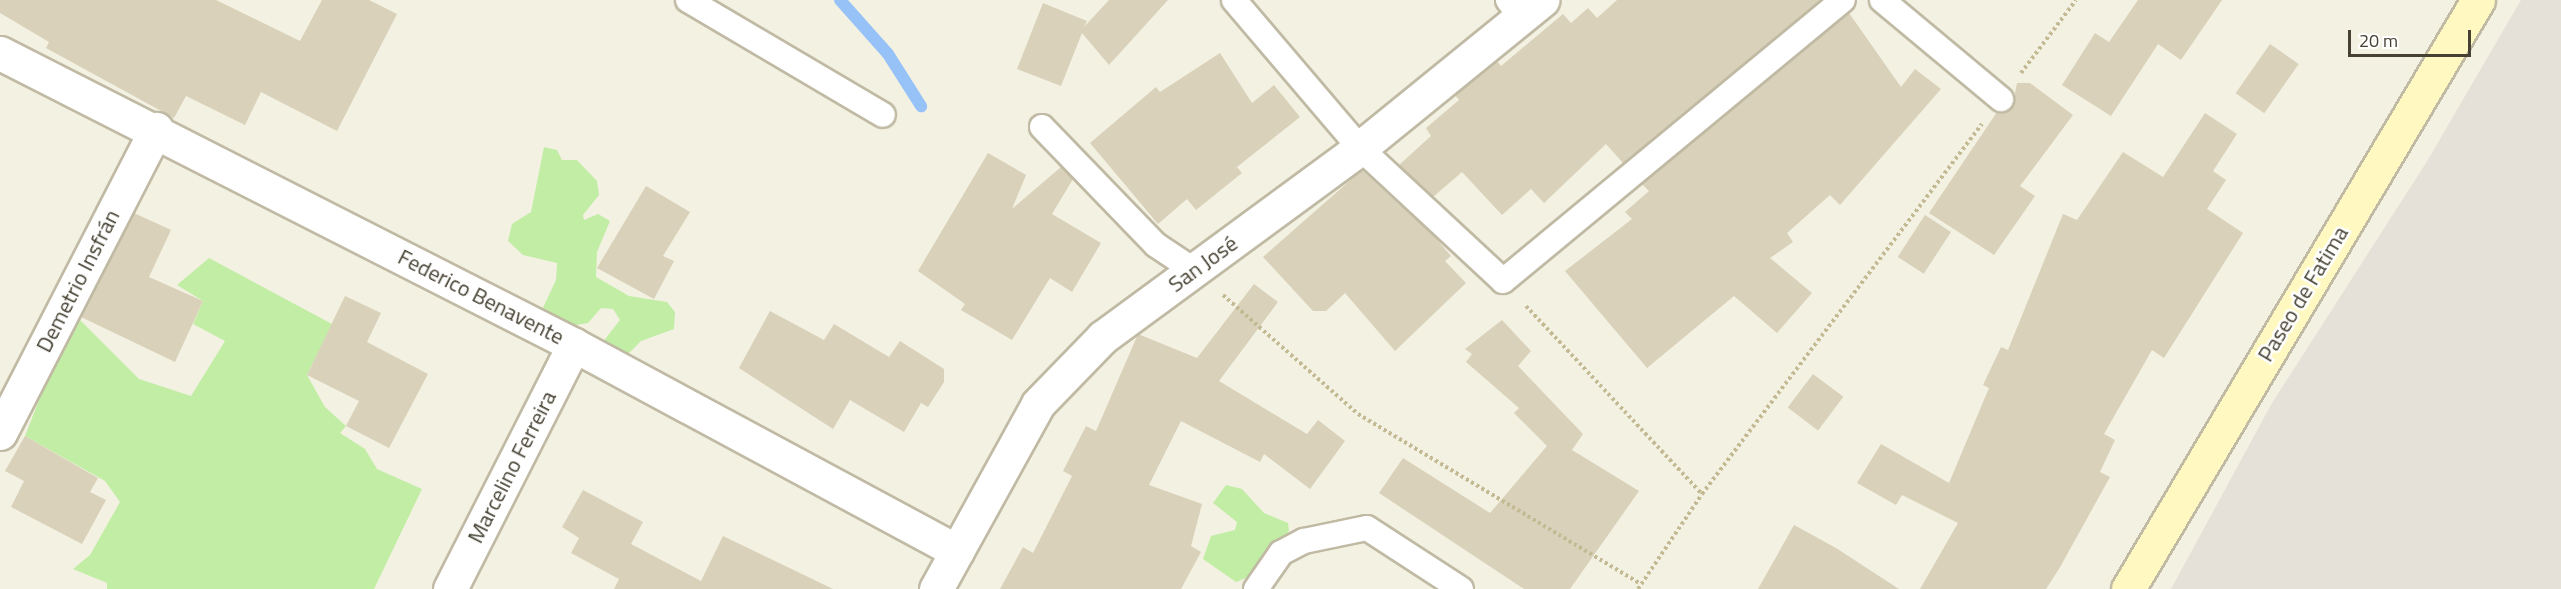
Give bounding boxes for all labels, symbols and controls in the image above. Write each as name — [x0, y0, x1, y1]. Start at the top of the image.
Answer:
scale bar — [2351, 18, 2474, 56]
text: 20 m — [2359, 27, 2398, 54]
street label: Demetrio Insfrán — [31, 205, 125, 357]
street label: Paseo de Fatima — [2252, 222, 2354, 366]
street label: San José — [1163, 230, 1243, 298]
street label: Federico Benavente — [394, 244, 568, 350]
street label: Marcelino Ferreira — [462, 386, 562, 548]

